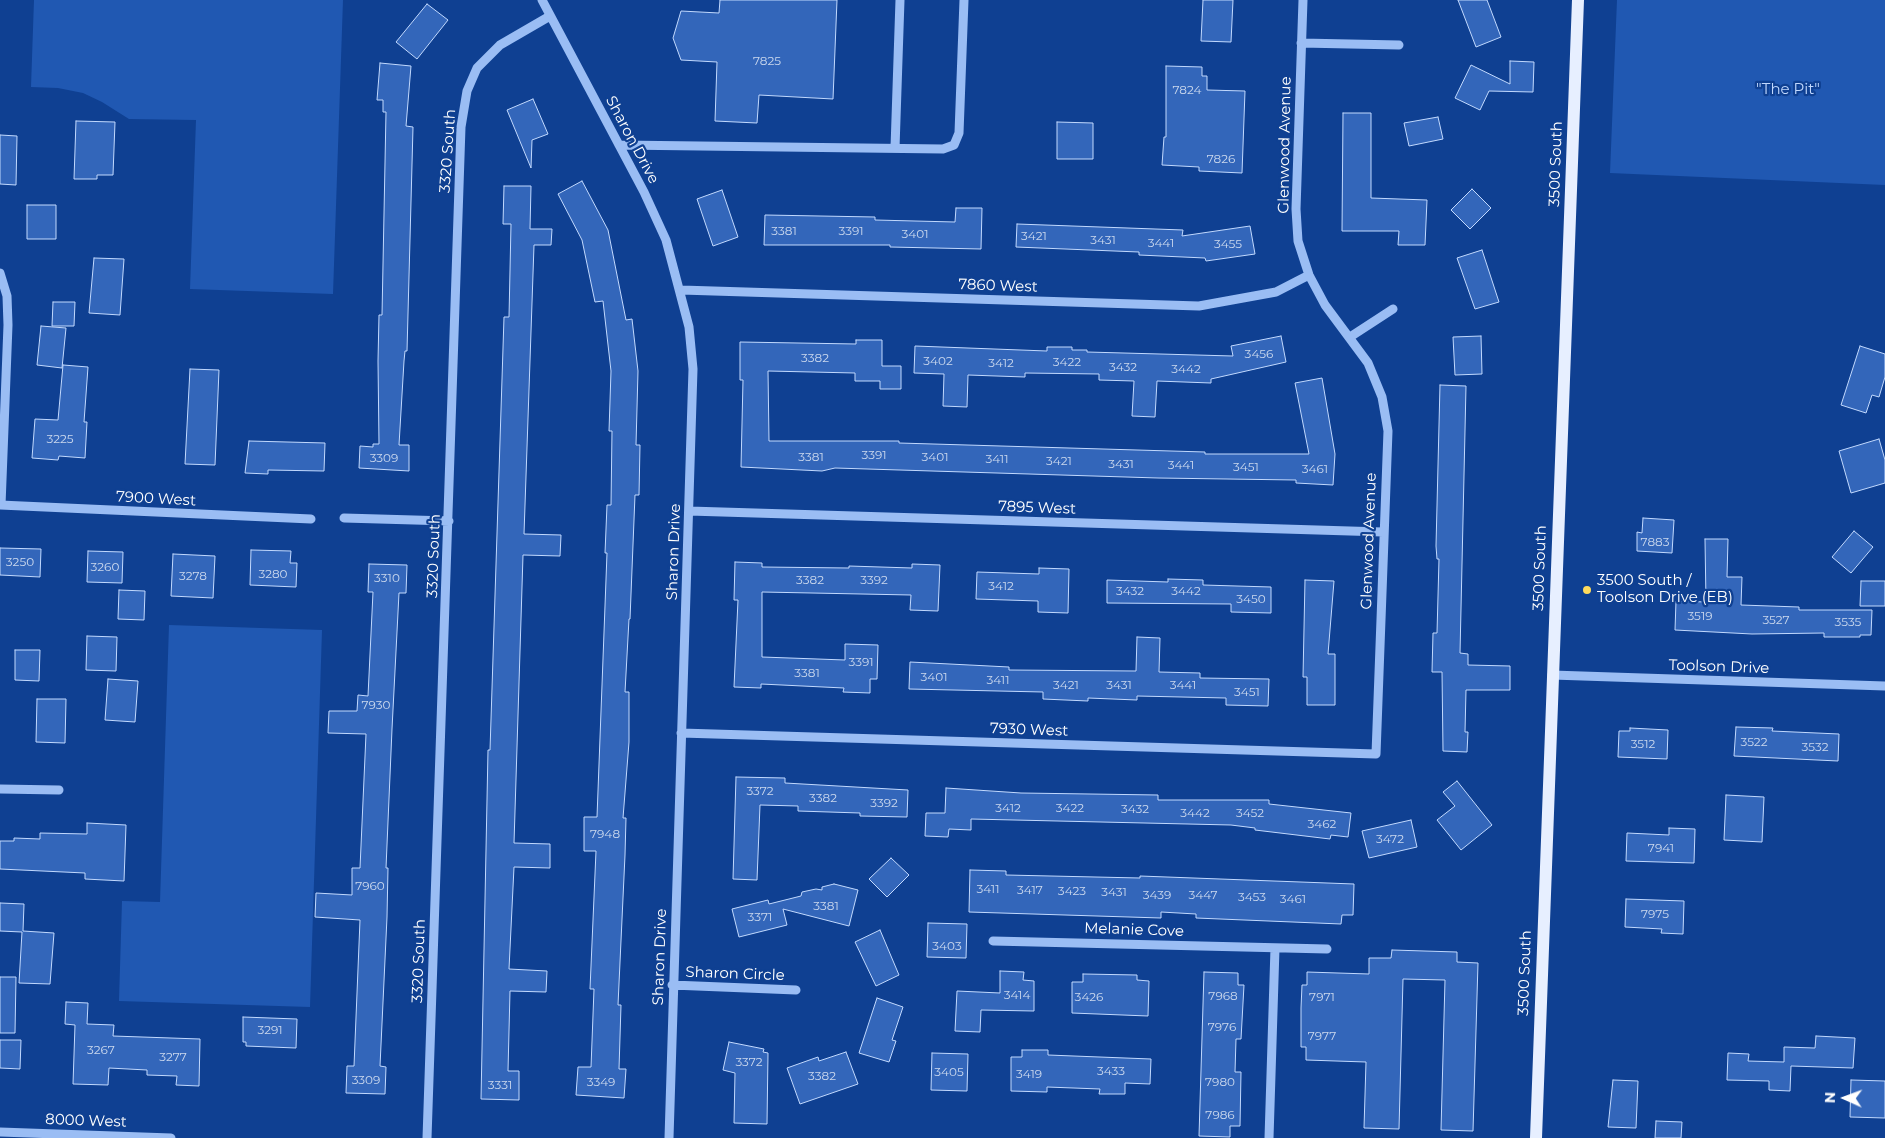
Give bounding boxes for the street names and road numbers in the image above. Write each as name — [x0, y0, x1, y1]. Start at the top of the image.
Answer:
street label: Glenwood Avenue — [1275, 76, 1295, 214]
street label: Sharon Drive — [601, 93, 663, 187]
street label: 3320 South — [436, 108, 460, 194]
street label: 3500 South — [1546, 121, 1566, 207]
street label: 7860 West — [958, 276, 1038, 296]
street label: Glenwood Avenue — [1358, 472, 1380, 610]
street label: 7900 West — [116, 488, 196, 510]
street label: 7895 West — [998, 498, 1076, 518]
street label: Sharon Drive — [663, 503, 685, 601]
street label: 3320 South — [424, 514, 444, 598]
street label: 3500 South — [1530, 525, 1550, 611]
street label: Toolson Drive — [1668, 656, 1770, 678]
street label: 7930 West — [989, 720, 1069, 740]
street label: Sharon Drive — [649, 908, 671, 1006]
street label: 3320 South — [409, 919, 429, 1003]
street label: Melanie Cove — [1084, 919, 1184, 941]
street label: 3500 South — [1515, 930, 1535, 1016]
street label: Sharon Circle — [685, 963, 785, 985]
street label: 8000 West — [45, 1111, 127, 1131]

